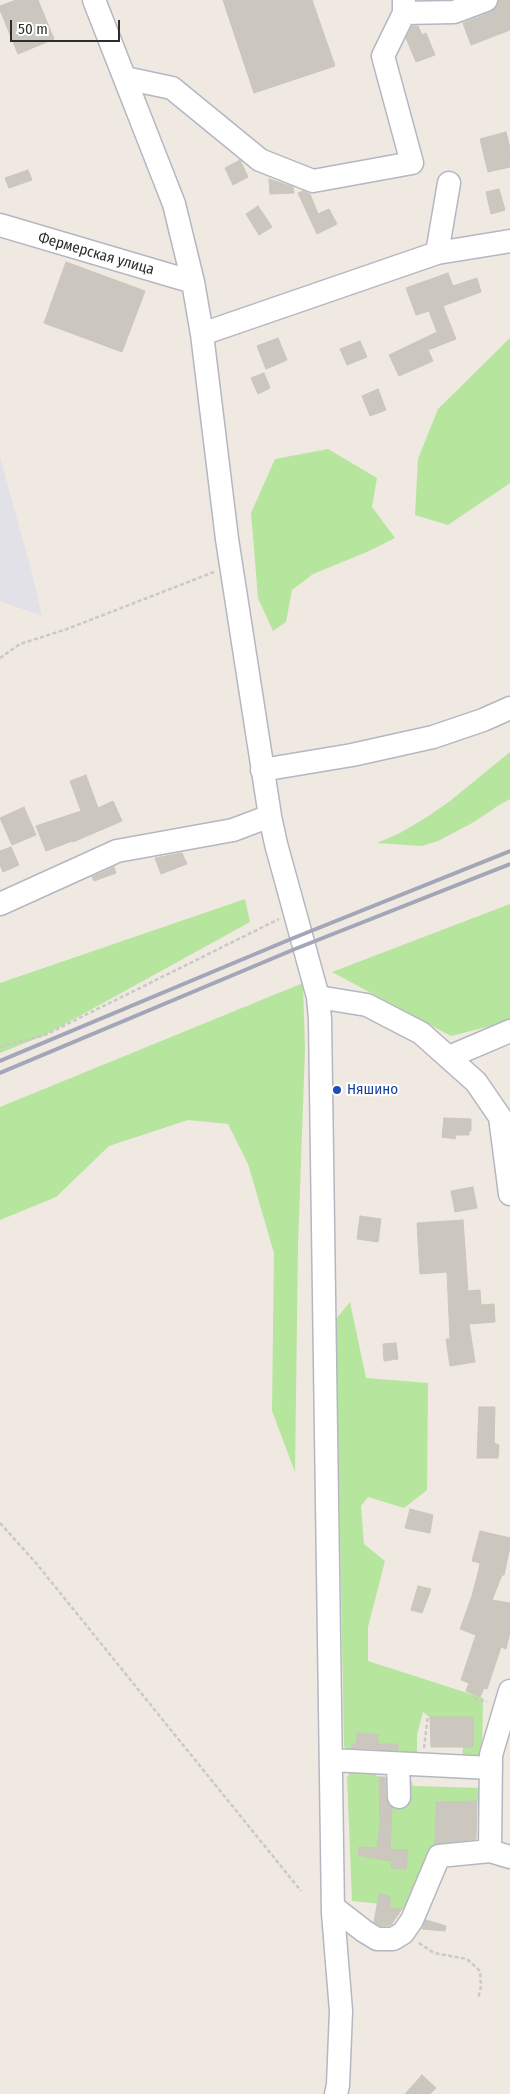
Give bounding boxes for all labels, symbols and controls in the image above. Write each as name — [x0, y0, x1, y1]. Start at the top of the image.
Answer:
scale bar — [12, 10, 122, 42]
text: 50 m — [18, 20, 48, 38]
street label: Фермерская улица — [36, 229, 156, 279]
place label: Няшино — [347, 1081, 398, 1099]
marker: Няшино — [331, 1084, 343, 1096]

